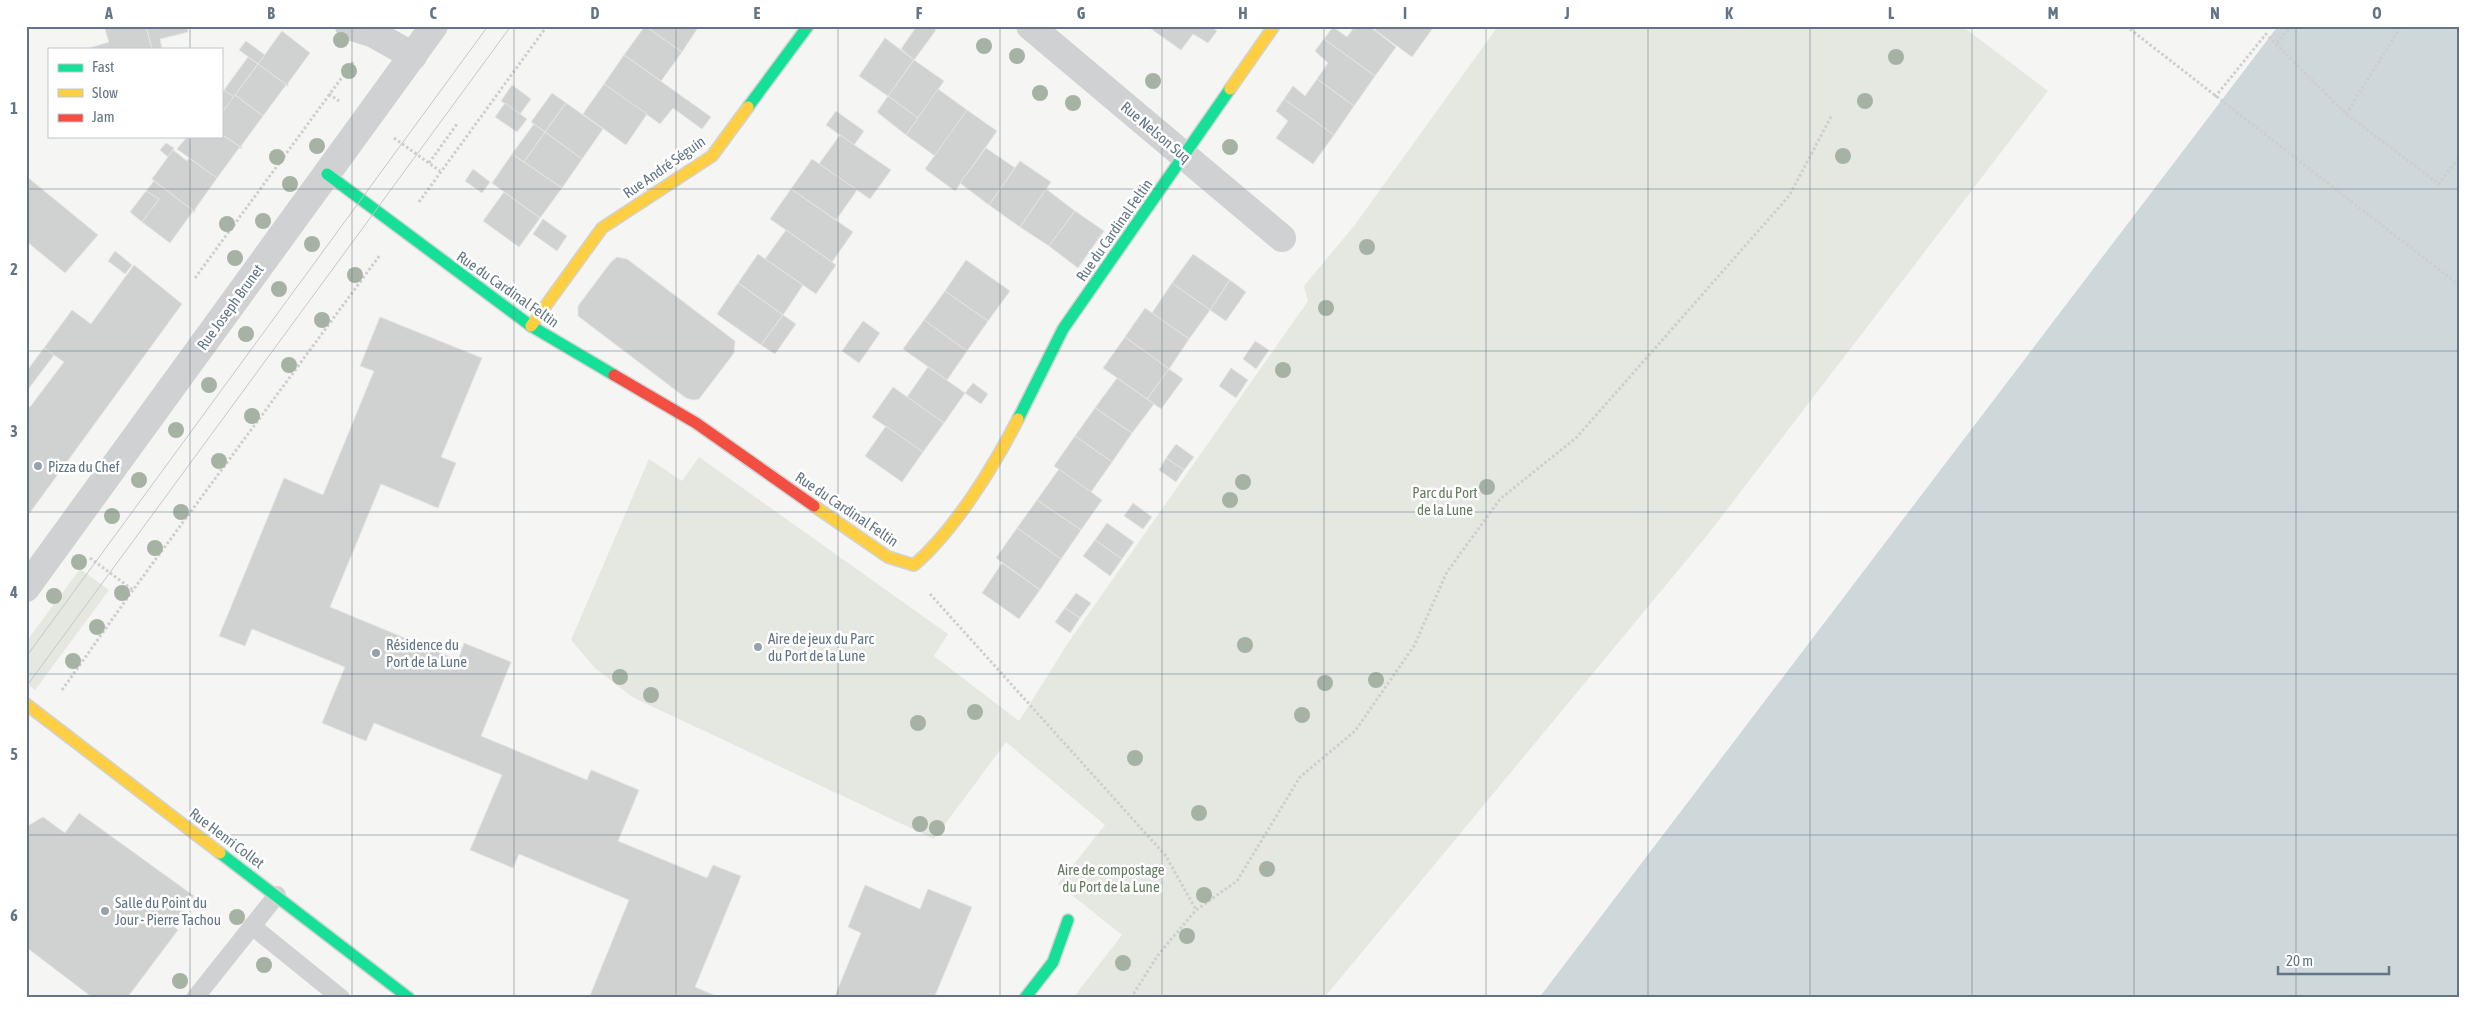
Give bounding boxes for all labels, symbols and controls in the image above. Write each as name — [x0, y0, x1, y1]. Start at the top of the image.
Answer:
text: A — [104, 4, 113, 22]
text: B — [267, 4, 275, 22]
text: C — [429, 4, 437, 22]
text: D — [591, 4, 600, 22]
text: E — [754, 4, 761, 22]
text: F — [916, 4, 923, 22]
text: G — [1077, 4, 1086, 22]
text: H — [1238, 4, 1248, 22]
text: I — [1403, 4, 1407, 22]
text: J — [1563, 4, 1570, 22]
text: K — [1725, 4, 1733, 22]
text: L — [1888, 4, 1895, 22]
text: M — [2048, 4, 2058, 22]
text: N — [2210, 4, 2220, 22]
text: O — [2372, 4, 2382, 22]
legend — [48, 48, 222, 138]
text: Fast — [92, 58, 114, 75]
text: Slow — [92, 84, 118, 101]
street label: Rue Nelson Suq — [1118, 98, 1194, 166]
text: 1 — [10, 99, 18, 117]
text: Jam — [92, 108, 115, 125]
street label: Rue André Séguin — [620, 132, 708, 202]
street label: Rue du Cardinal Feltin — [1072, 176, 1156, 284]
street label: Rue du Cardinal Feltin — [454, 247, 562, 331]
text: 2 — [10, 260, 18, 278]
street label: Rue Joseph Brunet — [193, 261, 267, 353]
text: 3 — [10, 422, 18, 440]
place label: Pizza du Chef — [48, 458, 120, 475]
marker: Pizza du Chef — [32, 460, 44, 472]
street label: Rue du Cardinal Feltin — [792, 468, 902, 550]
park label: Parc du Port de la Lune — [1412, 484, 1478, 518]
text: 4 — [9, 583, 18, 601]
place label: Aire de jeux du Parc du Port de la Lune — [768, 630, 875, 664]
place label: Résidence du Port de la Lune — [386, 636, 467, 670]
marker: Aire de jeux du Parc du Port de la Lune — [752, 641, 764, 653]
marker: Résidence du Port de la Lune — [370, 647, 382, 659]
text: 5 — [10, 745, 18, 763]
street label: Rue Henri Collet — [186, 804, 268, 872]
park label: Aire de compostage du Port de la Lune — [1057, 861, 1165, 895]
place label: Salle du Point du Jour - Pierre Tachou — [115, 894, 221, 928]
marker: Salle du Point du Jour - Pierre Tachou — [99, 905, 111, 917]
text: 6 — [10, 906, 18, 924]
scale bar — [2278, 944, 2390, 976]
text: 20 m — [2286, 952, 2313, 969]

